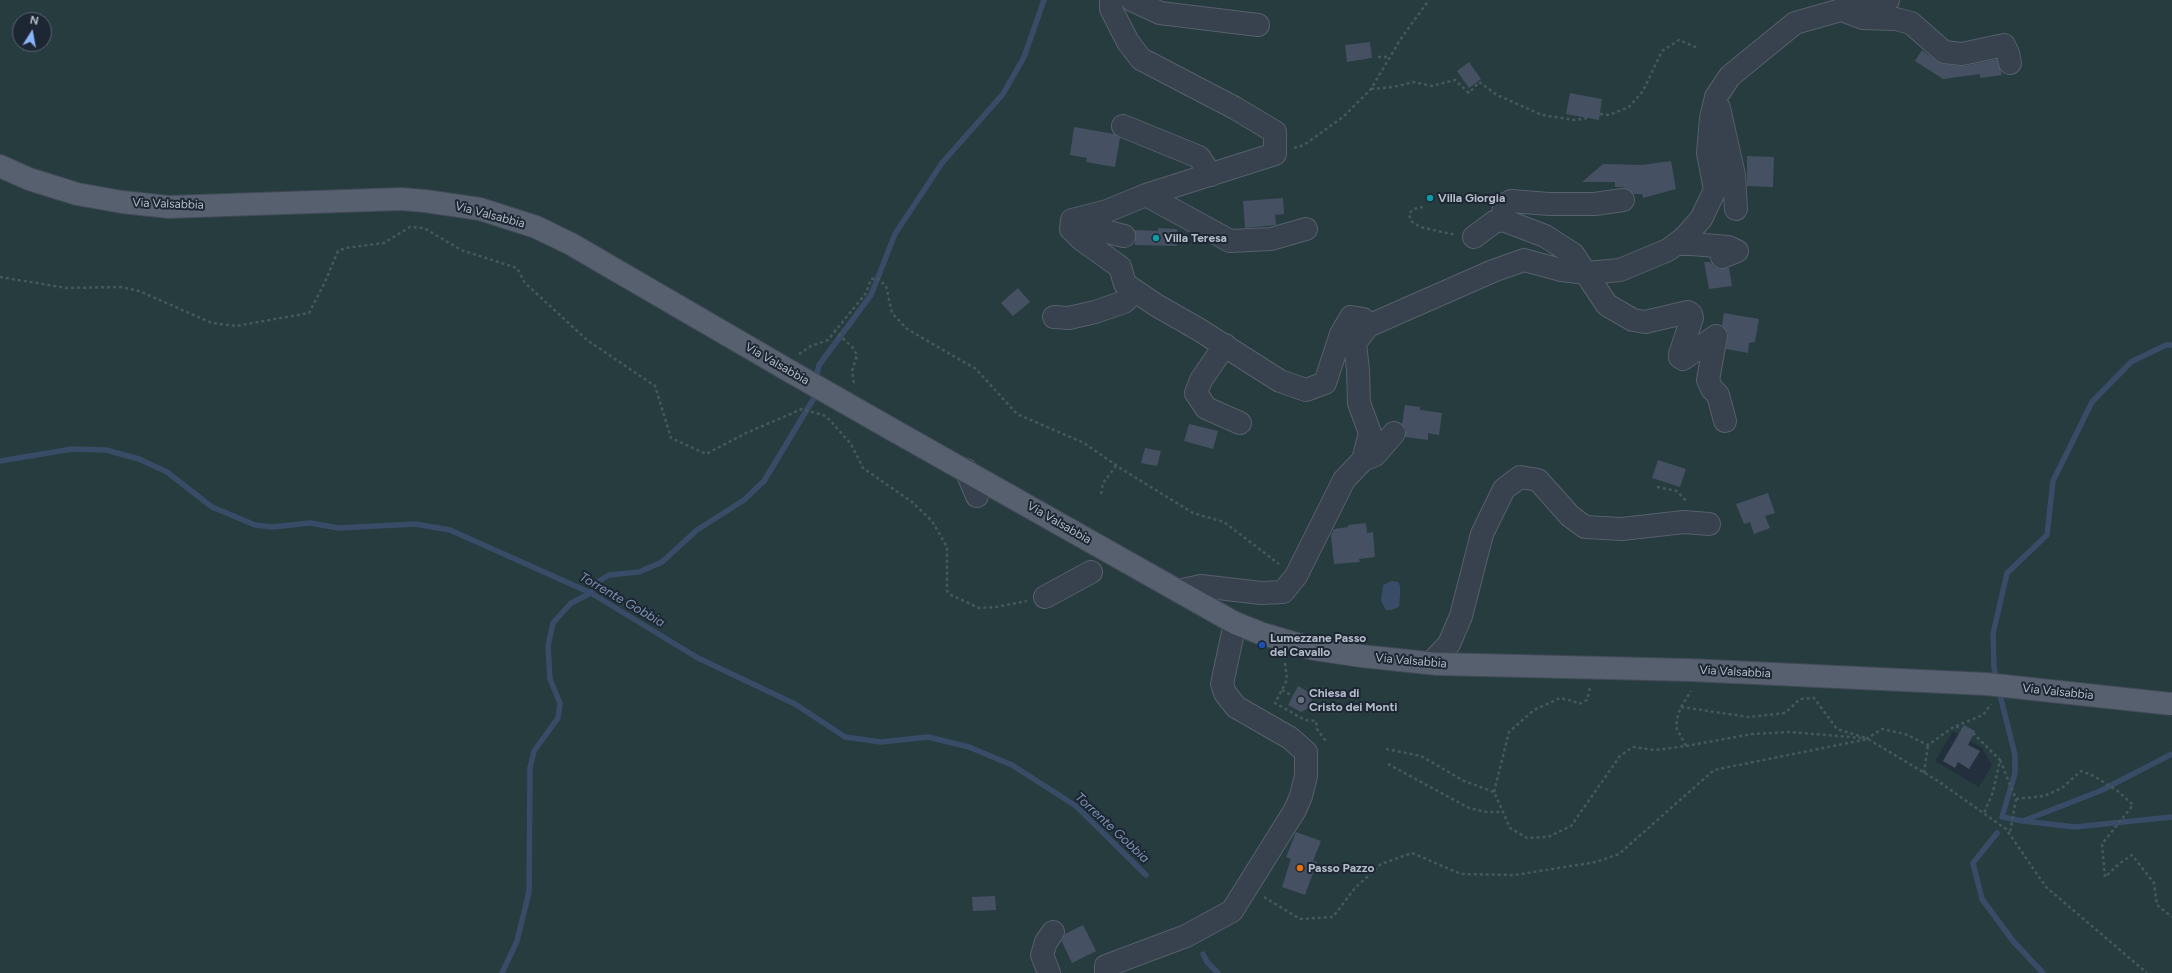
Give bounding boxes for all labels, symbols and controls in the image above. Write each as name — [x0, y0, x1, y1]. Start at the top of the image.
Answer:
north arrow — [12, 12, 52, 52]
text: N — [29, 14, 40, 28]
place label: Villa Giorgia — [1438, 191, 1505, 205]
marker: Villa Giorgia — [1425, 193, 1435, 203]
street label: Via Valsabbia — [132, 196, 204, 212]
street label: Via Valsabbia — [454, 199, 526, 231]
place label: Villa Teresa — [1164, 231, 1227, 245]
marker: Villa Teresa — [1151, 233, 1161, 243]
street label: Via Valsabbia — [742, 340, 812, 388]
street label: Via Valsabbia — [1024, 499, 1094, 547]
water label: Torrente Gobbia — [577, 569, 667, 631]
place label: Lumezzane Passo del Cavallo — [1270, 631, 1366, 659]
marker: Lumezzane Passo del Cavallo — [1257, 640, 1267, 650]
street label: Via Valsabbia — [1375, 651, 1447, 671]
street label: Via Valsabbia — [1699, 663, 1771, 681]
street label: Via Valsabbia — [2022, 681, 2094, 703]
place label: Chiesa di Cristo dei Monti — [1309, 686, 1397, 714]
marker: Chiesa di Cristo dei Monti — [1296, 695, 1306, 705]
water label: Torrente Gobbia — [1072, 790, 1152, 866]
place label: Passo Pazzo — [1308, 861, 1374, 875]
marker: Passo Pazzo — [1295, 863, 1305, 873]

